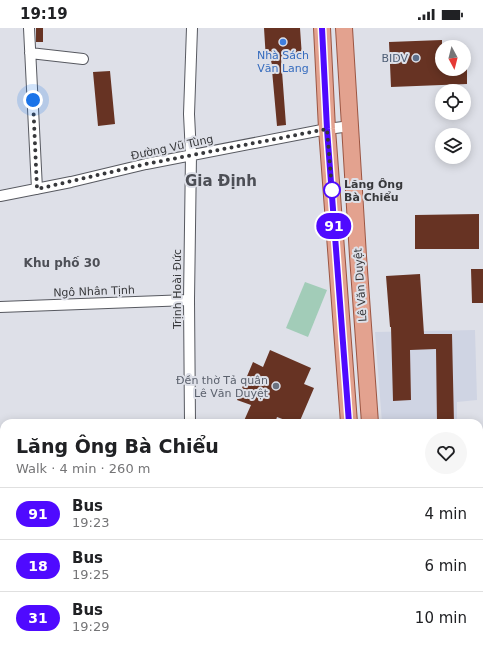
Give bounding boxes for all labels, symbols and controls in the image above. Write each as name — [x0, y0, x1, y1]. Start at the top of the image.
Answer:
text: 19:19 — [20, 5, 68, 23]
marker: Nhà Sách Văn Lang — [278, 37, 288, 47]
north arrow — [435, 40, 471, 76]
map controls — [435, 40, 471, 164]
place label: Nhà Sách Văn Lang — [257, 49, 309, 75]
place label: BIDV — [381, 52, 408, 65]
marker: BIDV — [411, 53, 421, 63]
button: locate — [435, 84, 471, 120]
your location — [23, 90, 43, 110]
button: layers — [435, 128, 471, 164]
street label: Đường Vũ Tùng — [130, 132, 214, 163]
district label: Gia Định — [185, 172, 257, 190]
place label: Lăng Ông Bà Chiểu — [344, 178, 403, 204]
marker: Lăng Ông Bà Chiểu — [323, 181, 341, 199]
line badge: 91 — [316, 213, 352, 239]
text: 91 — [324, 218, 344, 234]
street label: Lê Văn Duyệt — [351, 247, 370, 322]
street label: Trịnh Hoài Đức — [171, 249, 184, 330]
district label: Khu phố 30 — [24, 256, 100, 270]
street label: Ngô Nhân Tịnh — [53, 284, 135, 299]
place label: Đền thờ Tả quân Lê Văn Duyệt — [176, 374, 269, 400]
marker: Đền thờ Tả quân Lê Văn Duyệt — [271, 381, 281, 391]
button: heart — [425, 432, 467, 474]
text: Lăng Ông Bà Chiểu — [16, 435, 219, 457]
text: Walk · 4 min · 260 m — [16, 461, 150, 476]
text: Bus — [72, 497, 103, 515]
text: 4 min — [424, 505, 467, 523]
text: 91 — [28, 506, 48, 522]
text: 19:23 — [72, 515, 109, 530]
text: Bus — [72, 549, 103, 567]
text: 6 min — [424, 557, 467, 575]
text: 18 — [28, 558, 48, 574]
text: 19:25 — [72, 567, 109, 582]
text: Bus — [72, 601, 103, 619]
text: 10 min — [415, 609, 467, 627]
text: 31 — [28, 610, 48, 626]
text: 19:29 — [72, 619, 109, 634]

